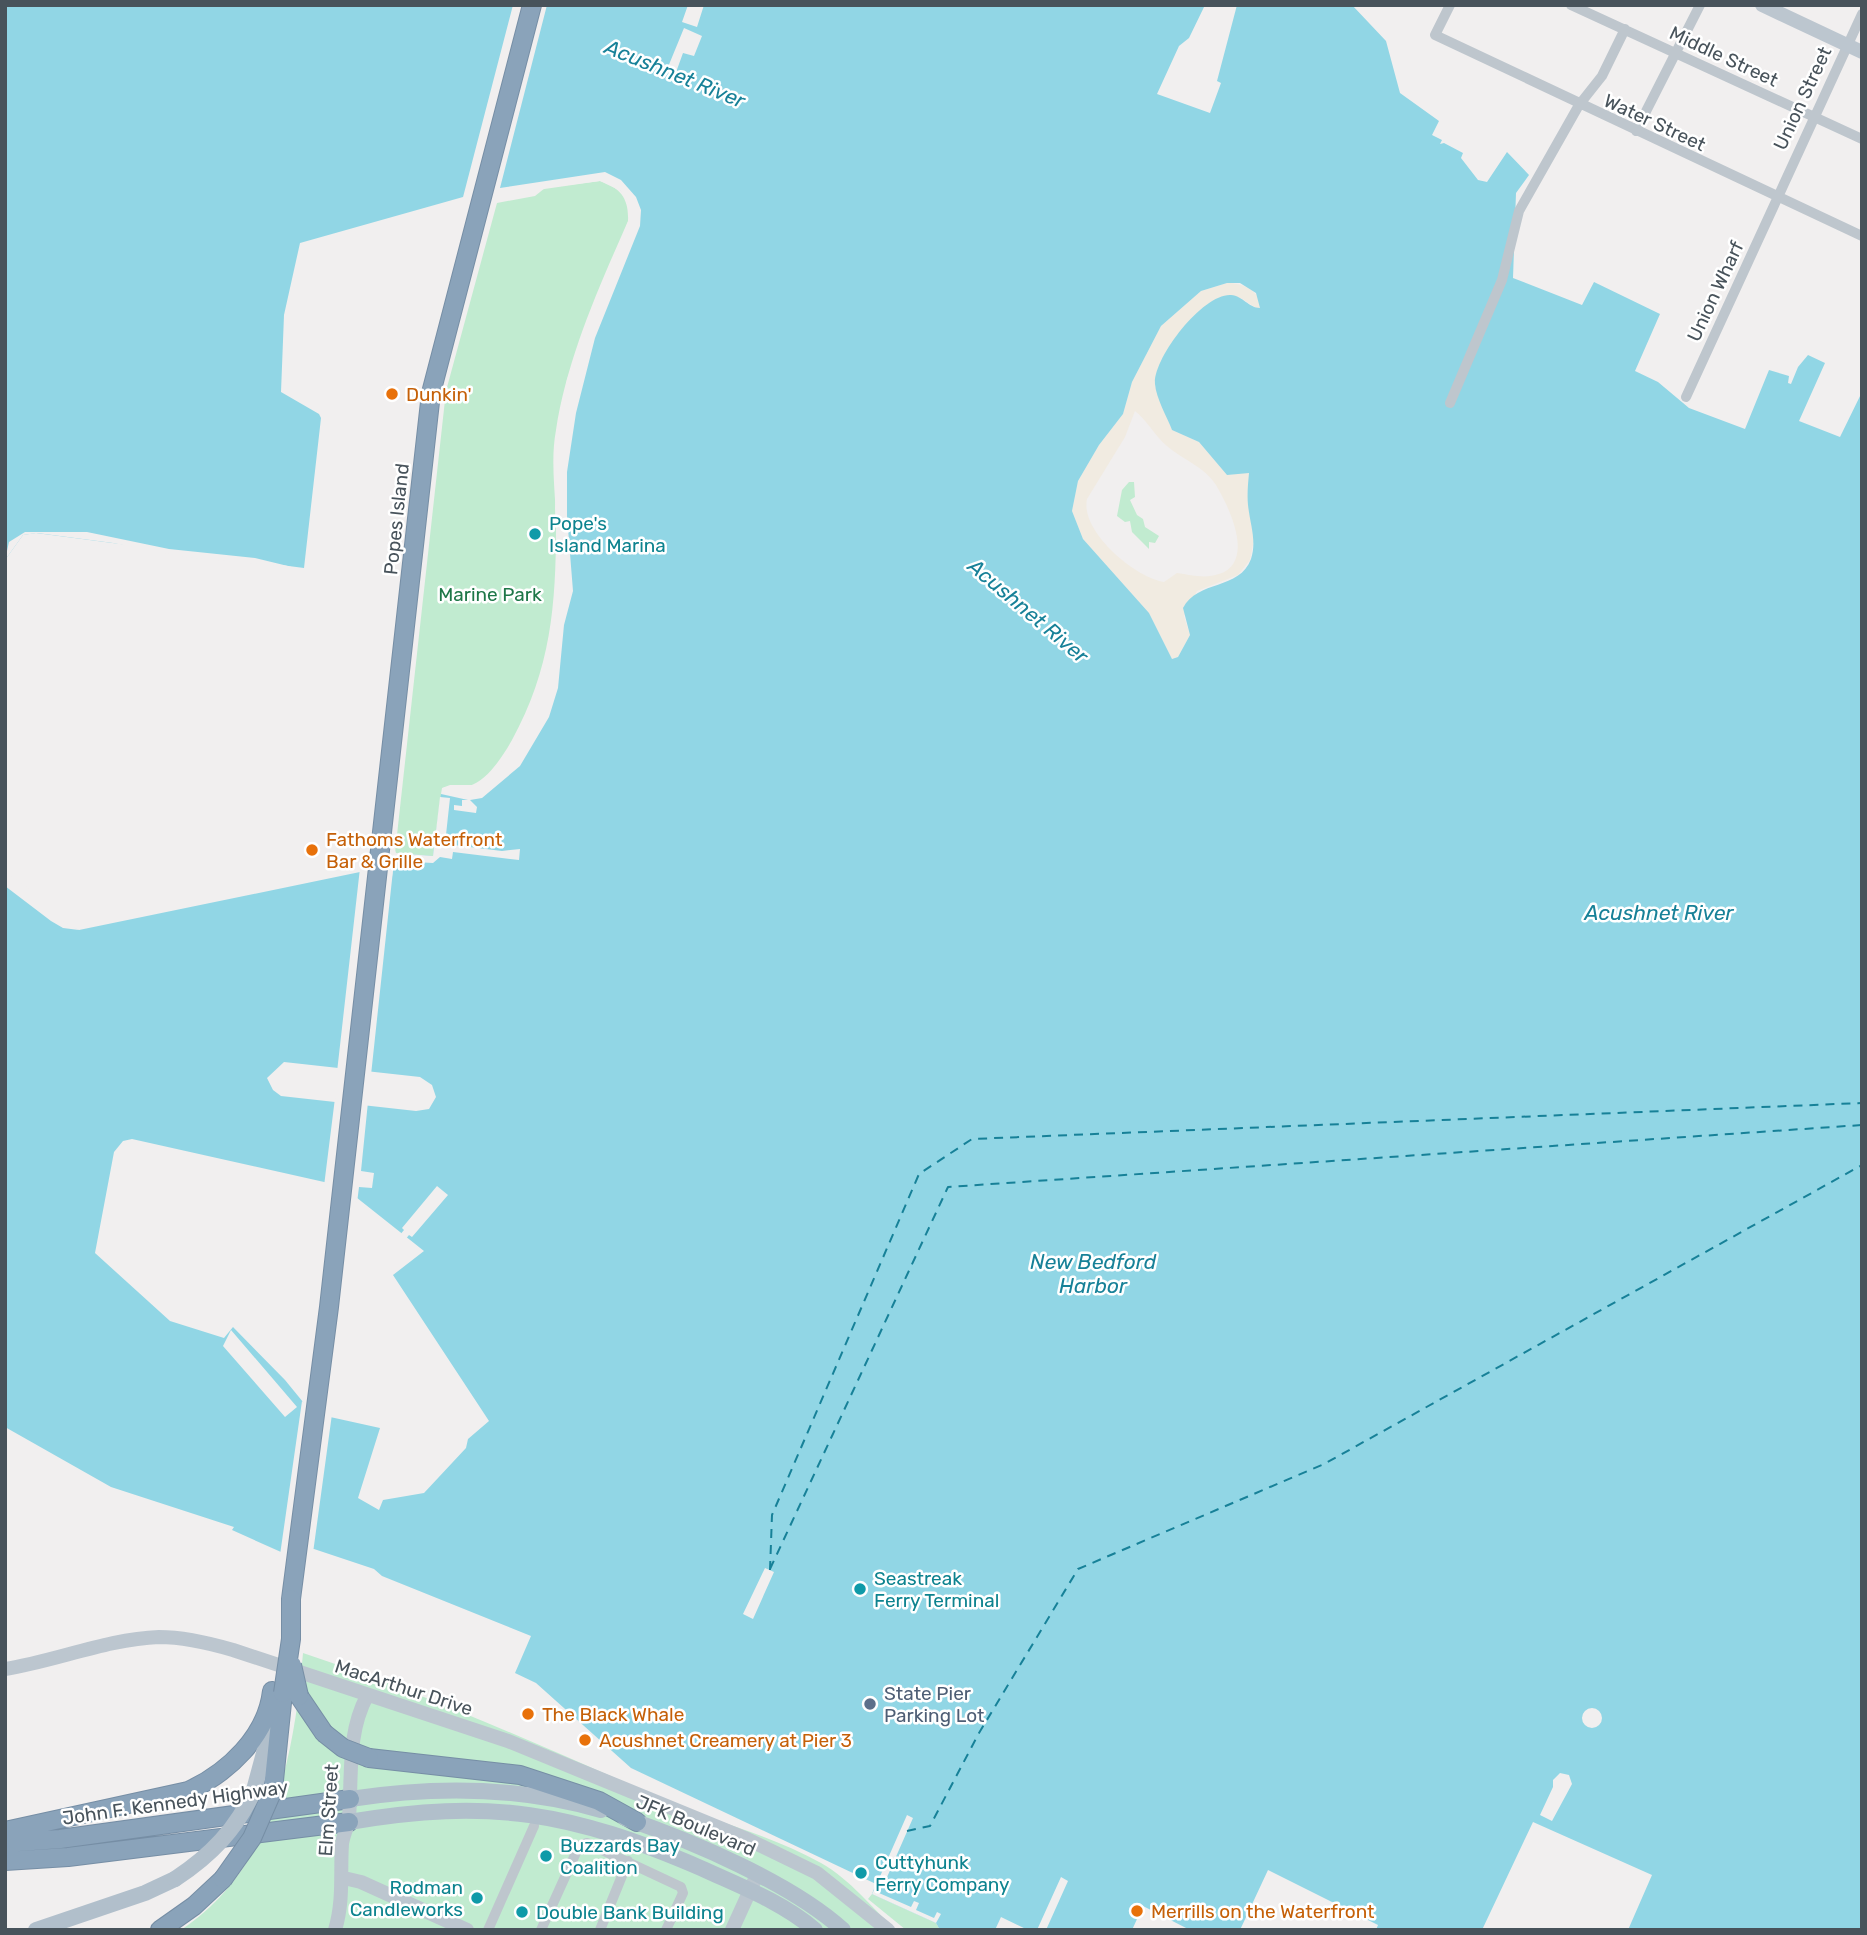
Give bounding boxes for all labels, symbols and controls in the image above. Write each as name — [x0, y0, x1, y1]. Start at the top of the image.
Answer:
street label: Middle Street — [1666, 21, 1782, 92]
water label: Acushnet River — [600, 34, 750, 113]
street label: Union Street — [1768, 42, 1837, 154]
street label: Water Street — [1600, 89, 1710, 156]
street label: Union Wharf — [1682, 237, 1749, 345]
place label: Dunkin' — [406, 383, 472, 406]
marker: Dunkin' — [384, 386, 400, 402]
street label: Popes Island — [379, 462, 414, 576]
place label: Pope's Island Marina — [549, 512, 666, 557]
marker: Pope's Island Marina — [527, 526, 543, 542]
water label: Acushnet River — [962, 552, 1094, 669]
park label: Marine Park — [438, 583, 542, 606]
place label: Fathoms Waterfront Bar & Grille — [326, 828, 503, 873]
marker: Fathoms Waterfront Bar & Grille — [304, 842, 320, 858]
water label: Acushnet River — [1583, 900, 1735, 925]
water label: New Bedford Harbor — [1030, 1249, 1157, 1298]
place label: Seastreak Ferry Terminal — [874, 1567, 999, 1612]
marker: Seastreak Ferry Terminal — [852, 1581, 868, 1597]
street label: MacArthur Drive — [332, 1654, 476, 1721]
place label: State Pier Parking Lot — [884, 1682, 985, 1727]
marker: State Pier Parking Lot — [862, 1696, 878, 1712]
place label: The Black Whale — [542, 1703, 684, 1726]
marker: The Black Whale — [520, 1706, 536, 1722]
place label: Acushnet Creamery at Pier 3 — [599, 1729, 852, 1752]
marker: Acushnet Creamery at Pier 3 — [577, 1732, 593, 1748]
street label: Elm Street — [314, 1762, 343, 1857]
street label: John F. Kennedy Highway — [61, 1775, 289, 1830]
street label: JFK Boulevard — [632, 1790, 759, 1861]
place label: Buzzards Bay Coalition — [560, 1834, 680, 1879]
marker: Buzzards Bay Coalition — [538, 1848, 554, 1864]
place label: Cuttyhunk Ferry Company — [875, 1851, 1010, 1896]
marker: Cuttyhunk Ferry Company — [853, 1865, 869, 1881]
place label: Rodman Candleworks — [350, 1876, 463, 1921]
marker: Rodman Candleworks — [469, 1890, 485, 1906]
place label: Merrills on the Waterfront — [1151, 1900, 1375, 1923]
place label: Double Bank Building — [536, 1901, 724, 1924]
marker: Merrills on the Waterfront — [1129, 1903, 1145, 1919]
marker: Double Bank Building — [514, 1904, 530, 1920]

